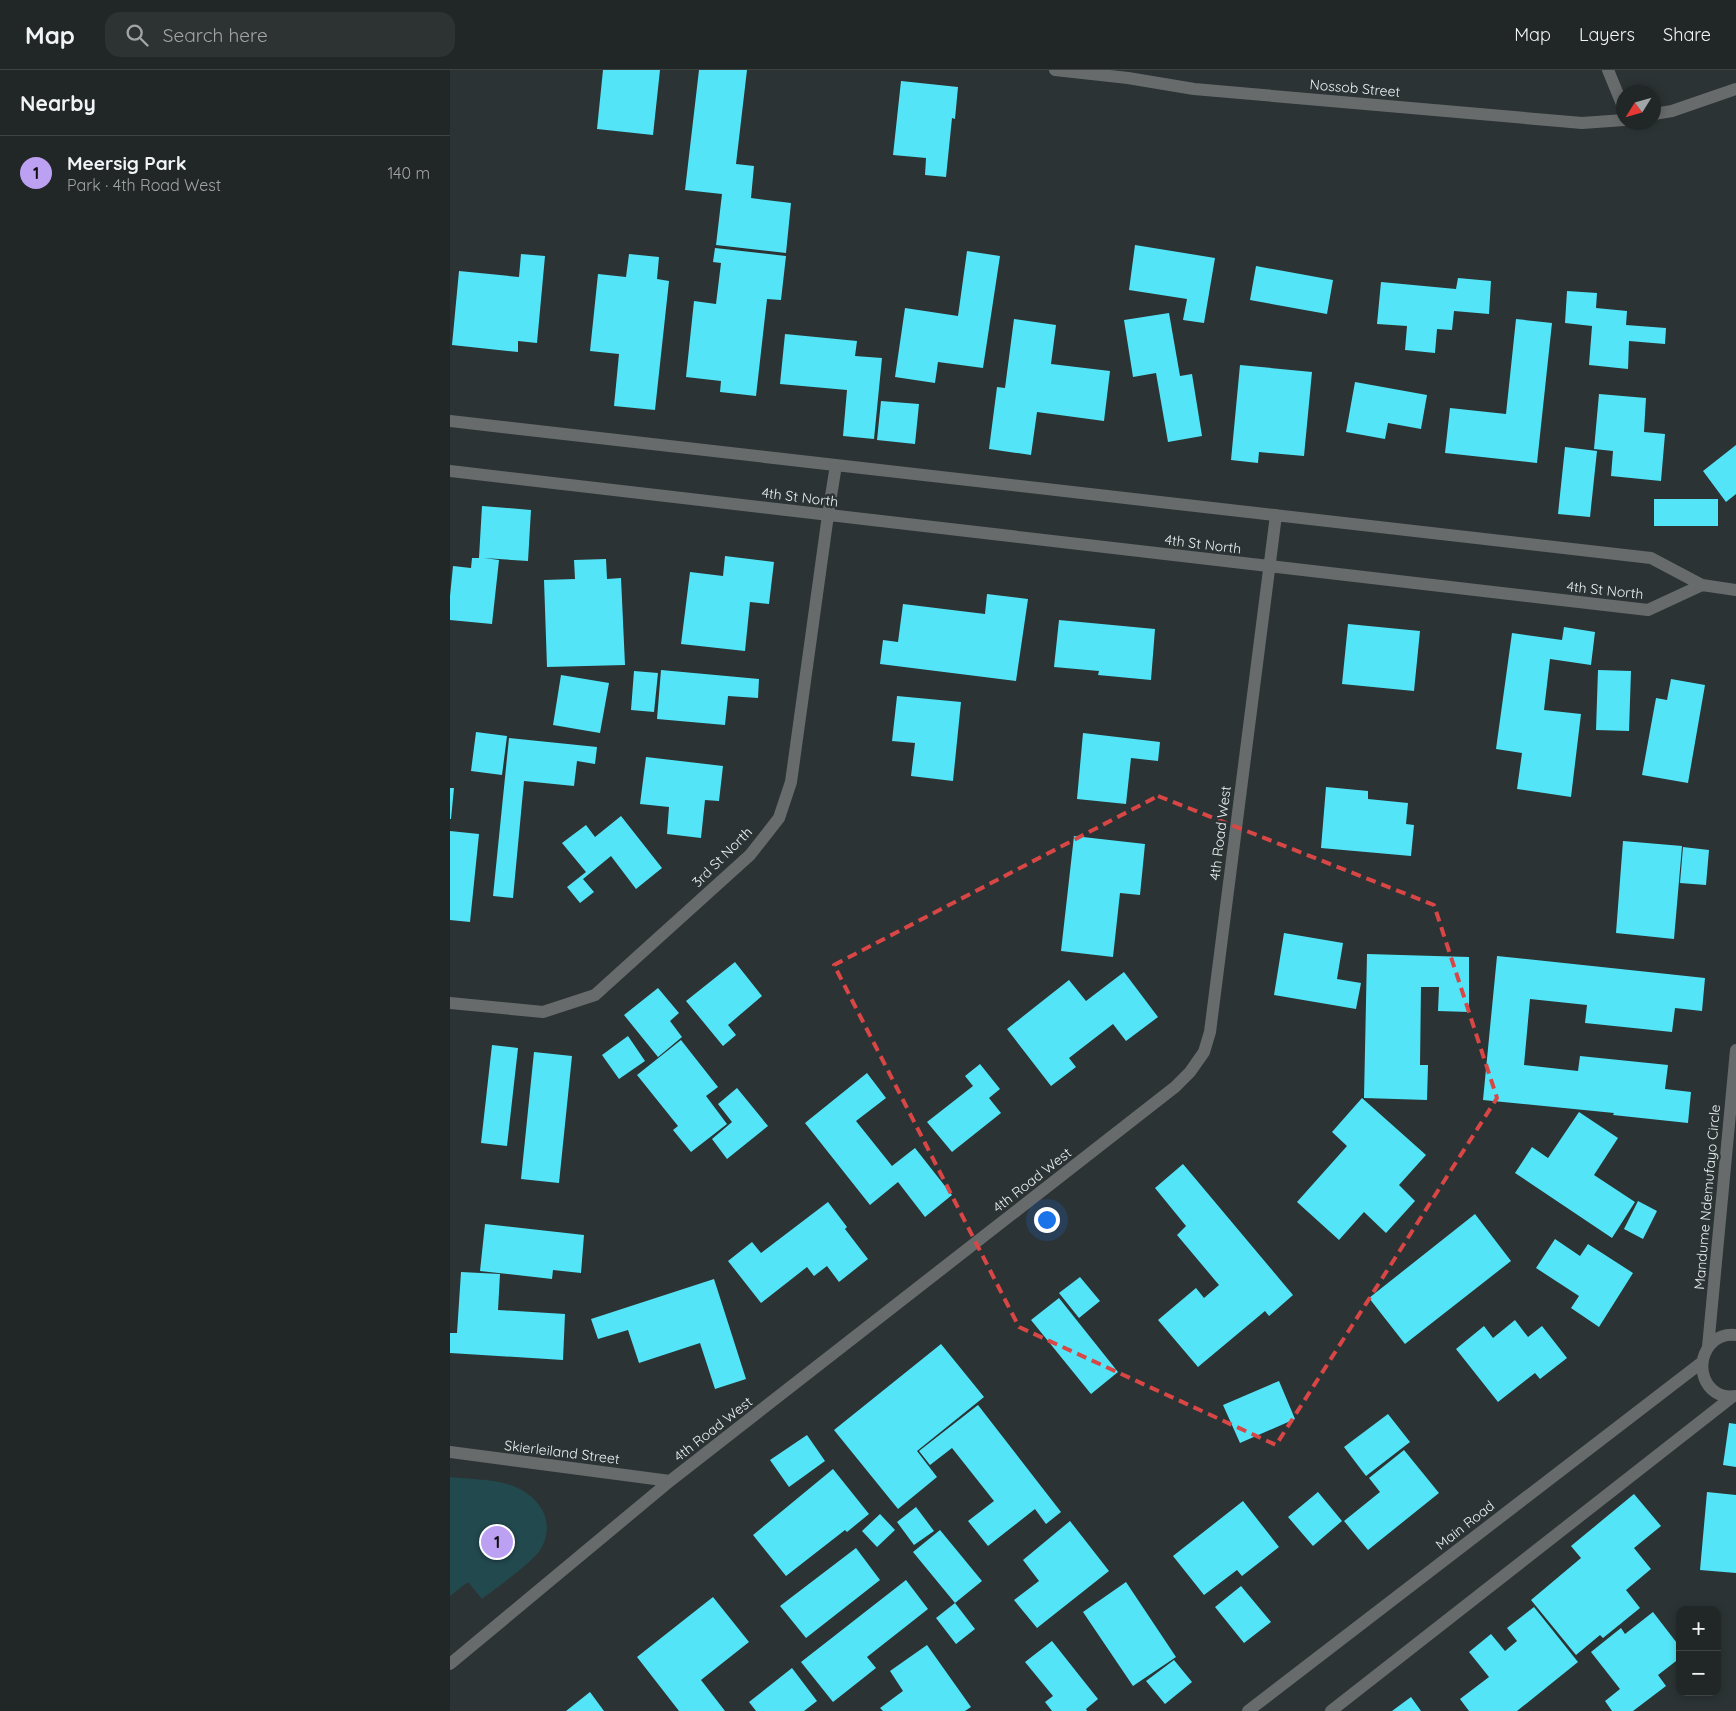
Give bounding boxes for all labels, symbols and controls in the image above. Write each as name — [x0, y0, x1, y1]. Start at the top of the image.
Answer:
search box — [105, 12, 455, 57]
text: Map — [25, 20, 75, 50]
icon: search — [123, 21, 151, 49]
text: Search here — [163, 23, 268, 47]
text: Map — [1514, 23, 1551, 46]
text: Layers — [1579, 23, 1635, 46]
text: Share — [1663, 23, 1711, 46]
street label: Nossob Street — [1309, 75, 1401, 101]
north arrow — [1616, 85, 1661, 130]
text: Nearby — [20, 90, 96, 116]
text: Meersig Park — [67, 151, 187, 175]
text: 1 — [33, 163, 39, 183]
text: 140 m — [387, 163, 430, 183]
text: Park · 4th Road West — [67, 175, 221, 195]
street label: 4th St North — [761, 483, 839, 511]
street label: 4th St North — [1164, 530, 1242, 558]
street label: 4th St North — [1566, 577, 1644, 603]
street label: 4th Road West — [1205, 785, 1235, 881]
street label: 3rd St North — [688, 823, 756, 891]
street label: Mandume Ndemufayo Circle — [1690, 1104, 1724, 1290]
street label: 4th Road West — [989, 1144, 1075, 1216]
your location — [1034, 1207, 1060, 1233]
street label: 4th Road West — [670, 1393, 756, 1465]
street label: Skierleiland Street — [503, 1436, 621, 1468]
street label: Main Road — [1432, 1496, 1498, 1554]
pin: 1 — [481, 1523, 513, 1561]
map controls — [1676, 1606, 1721, 1696]
button: + — [1676, 1606, 1721, 1651]
button: − — [1676, 1651, 1721, 1696]

